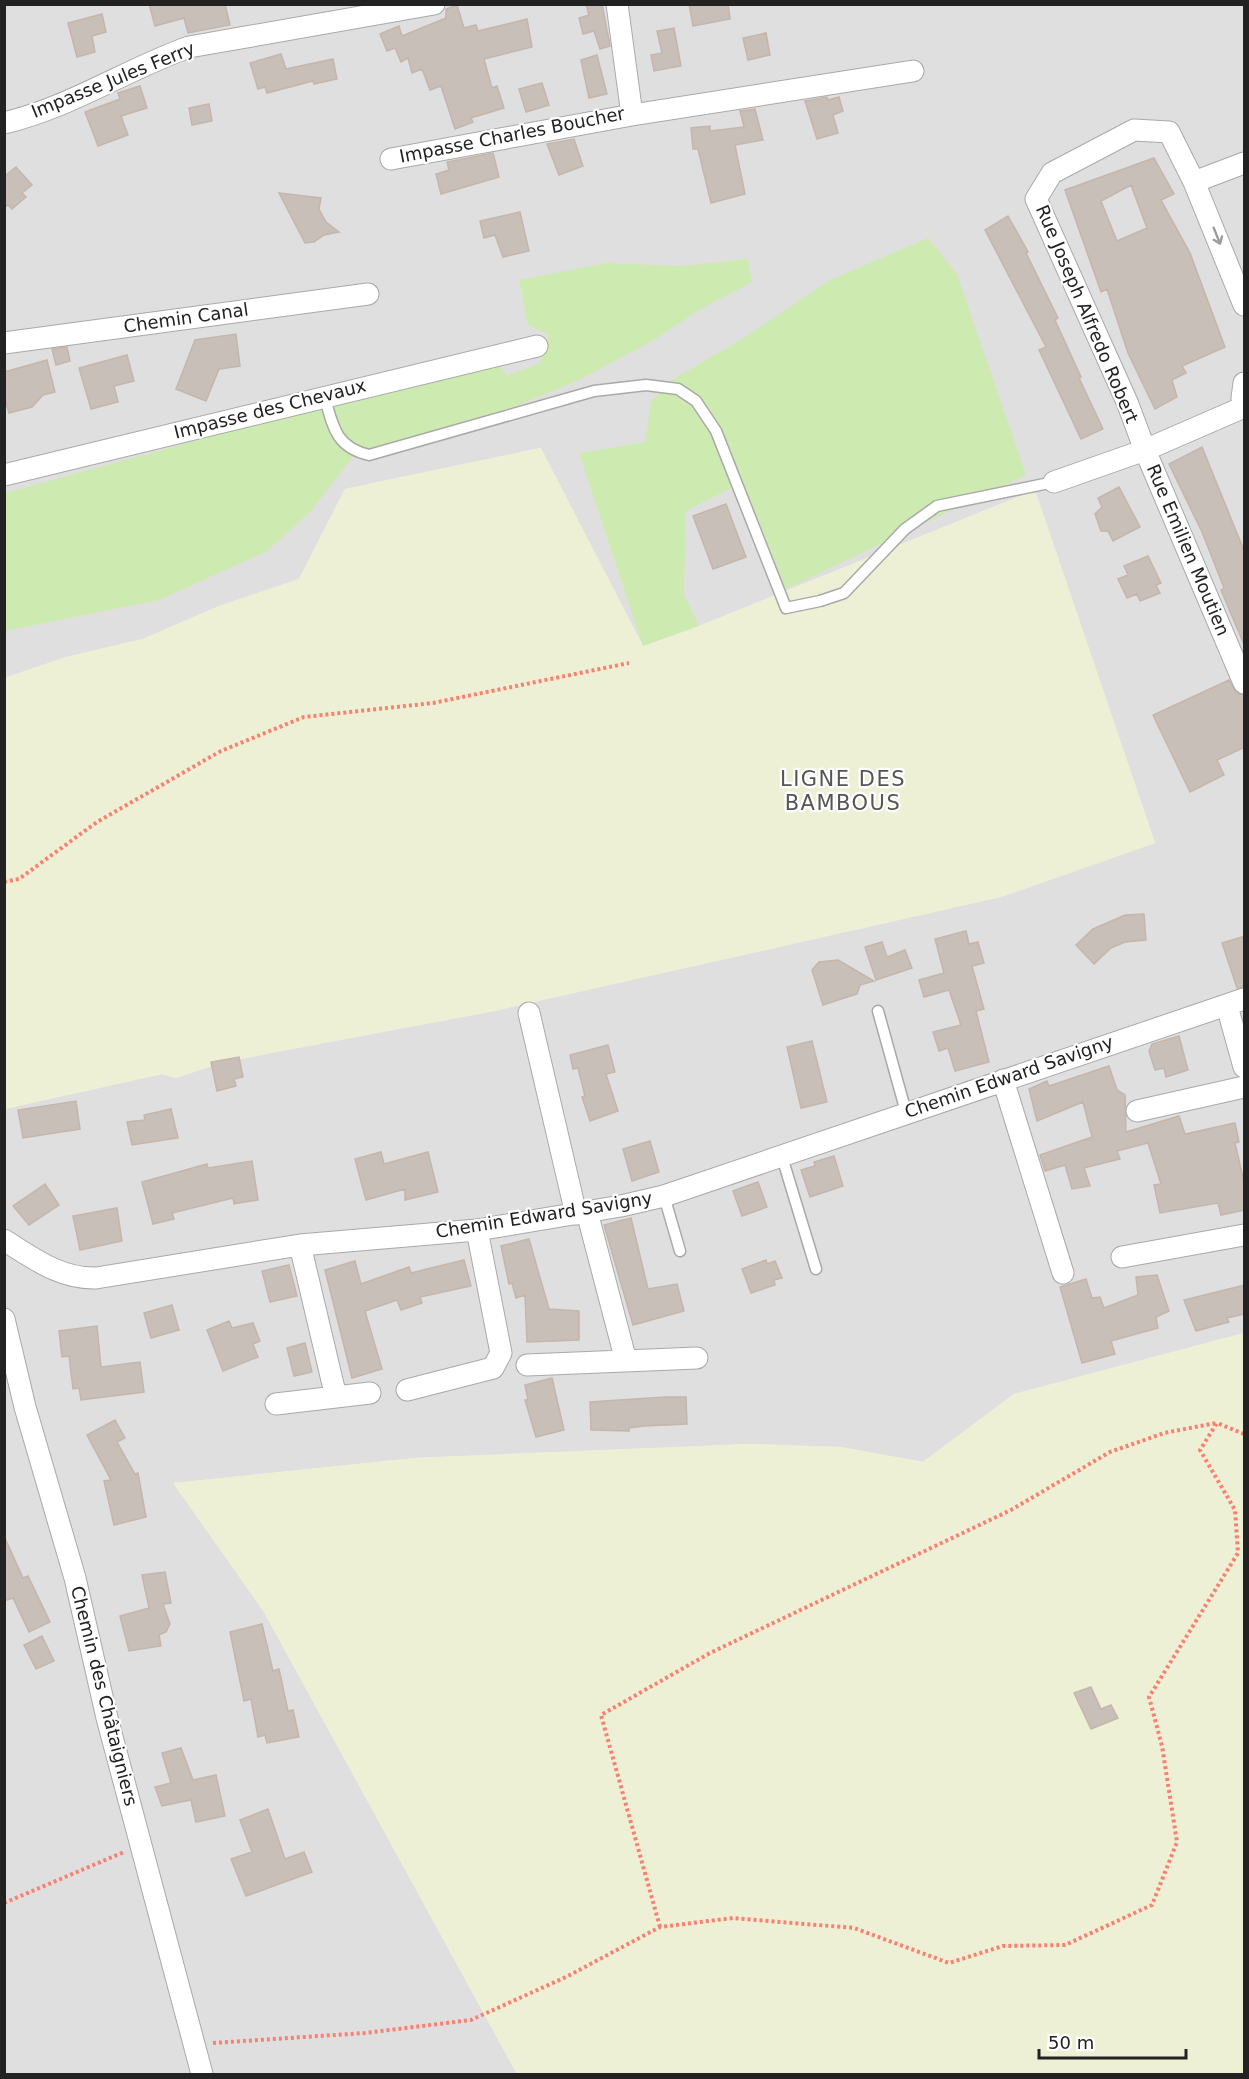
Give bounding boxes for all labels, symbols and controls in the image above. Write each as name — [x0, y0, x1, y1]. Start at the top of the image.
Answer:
street label: Impasse Jules Ferry — [28, 37, 198, 122]
street label: Impasse Charles Boucher — [398, 102, 627, 167]
street label: Rue Joseph Alfredo Robert — [1032, 202, 1143, 426]
one-way arrow — [1212, 227, 1223, 245]
street label: Chemin Canal — [122, 298, 250, 337]
street label: Impasse des Chevaux — [172, 374, 368, 443]
street label: Rue Emilien Moutien — [1143, 461, 1234, 639]
district label: LIGNE DES BAMBOUS — [780, 767, 906, 815]
street label: Chemin Edward Savigny — [902, 1031, 1116, 1122]
street label: Chemin Edward Savigny — [434, 1187, 654, 1242]
street label: Chemin des Châtaigniers — [67, 1584, 142, 1808]
scale bar — [1039, 2022, 1186, 2060]
text: 50 m — [1048, 2032, 1094, 2053]

